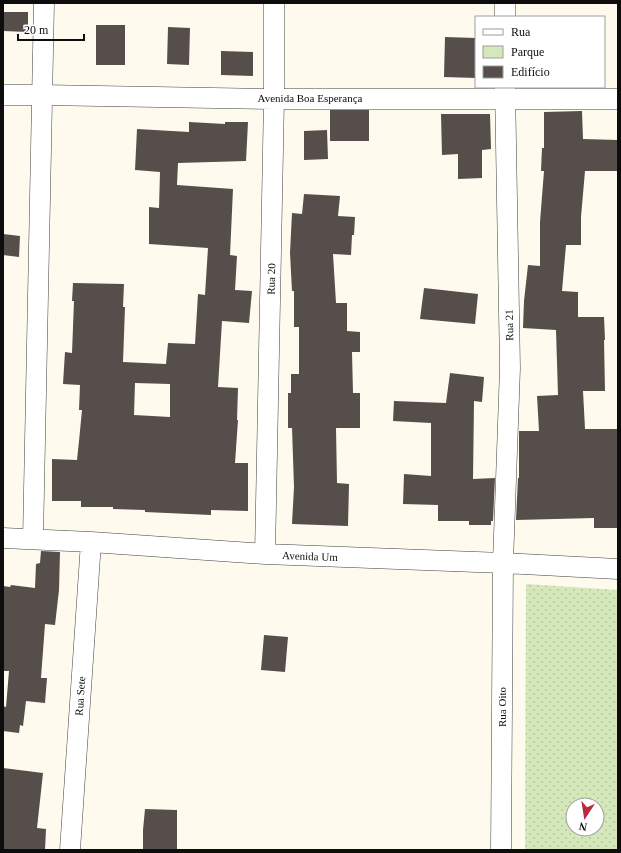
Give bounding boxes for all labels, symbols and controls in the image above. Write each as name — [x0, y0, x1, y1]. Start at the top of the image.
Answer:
scale bar — [18, 16, 84, 42]
legend — [475, 16, 605, 88]
text: 20 m — [24, 23, 49, 37]
text: Rua — [511, 25, 531, 39]
text: Parque — [511, 45, 544, 59]
text: Edifício — [511, 65, 550, 79]
street label: Avenida Boa Esperança — [258, 92, 363, 104]
street label: Rua 20 — [265, 263, 277, 295]
street label: Rua 21 — [503, 309, 515, 341]
street label: Avenida Um — [282, 549, 338, 563]
street label: Rua Sete — [73, 676, 87, 716]
street label: Rua Oito — [496, 686, 508, 727]
north arrow — [565, 797, 605, 837]
text: N — [578, 820, 588, 833]

